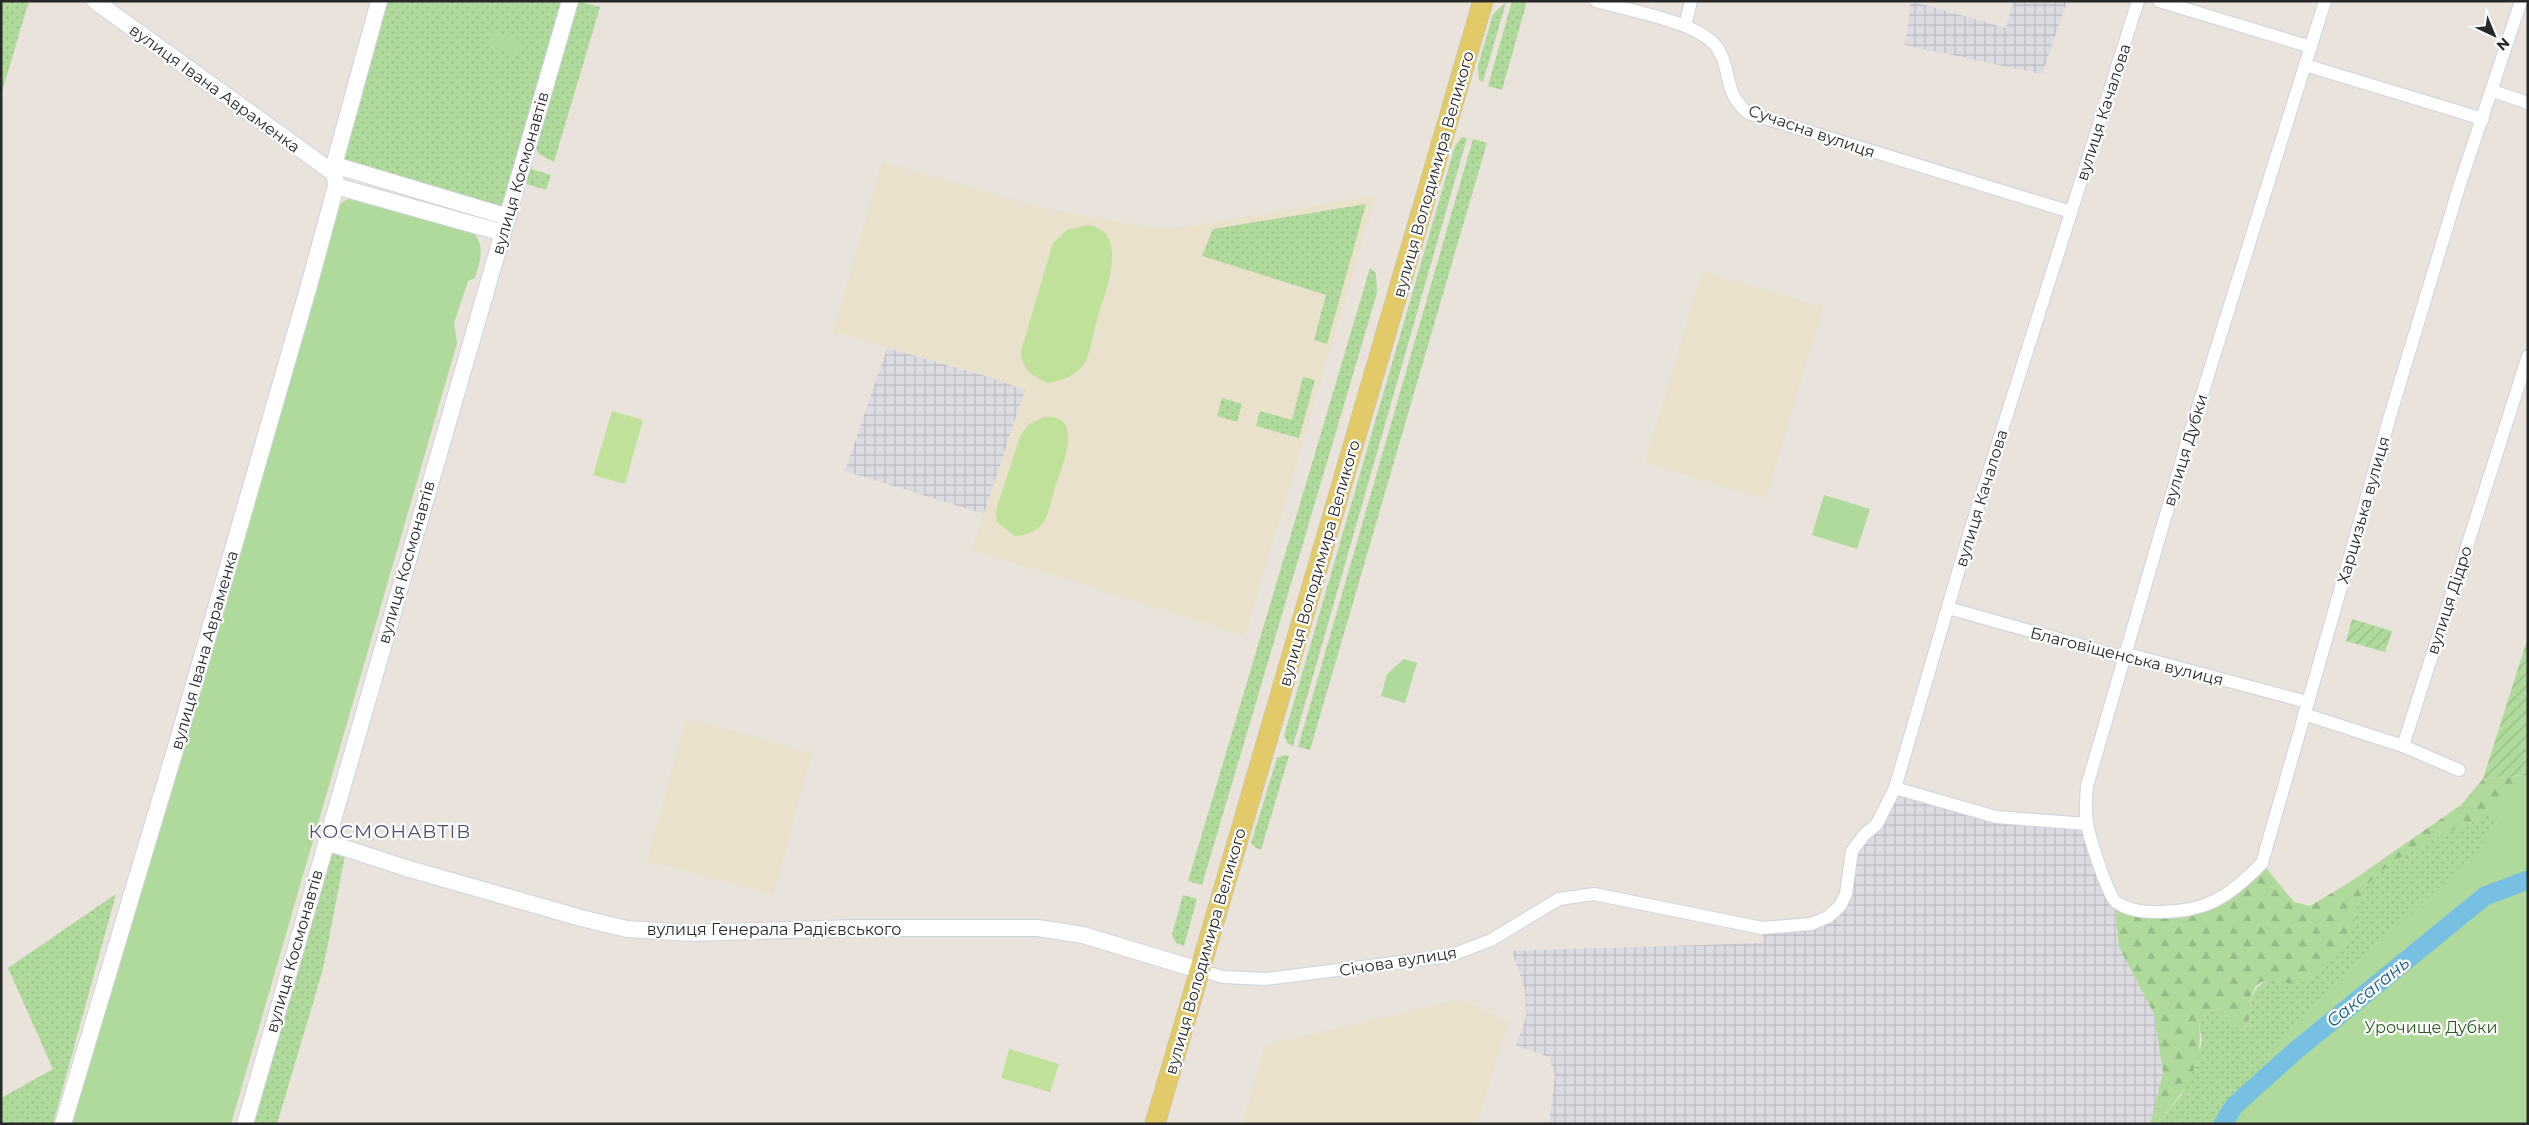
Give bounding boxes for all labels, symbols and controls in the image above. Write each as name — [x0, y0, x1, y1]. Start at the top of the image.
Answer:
north arrow — [2469, 10, 2519, 60]
street label: вулиця Івана Авраменка — [126, 20, 304, 157]
text: N — [2493, 34, 2513, 55]
street label: вулиця Качалова — [2072, 41, 2135, 183]
street label: вулиця Володимира Великого — [1389, 49, 1478, 300]
street label: вулиця Космонавтів — [488, 90, 553, 257]
street label: Сучасна вулиця — [1746, 101, 1878, 162]
street label: вулиця Дубки — [2159, 392, 2212, 508]
street label: вулиця Качалова — [1952, 427, 2011, 569]
street label: Харцизька вулиця — [2333, 434, 2394, 586]
street label: вулиця Володимира Великого — [1275, 438, 1364, 689]
street label: вулиця Космонавтів — [374, 479, 439, 646]
street label: вулиця Дідро — [2423, 544, 2476, 657]
street label: вулиця Івана Авраменка — [167, 548, 242, 752]
street label: Благовіщенська вулиця — [2028, 623, 2226, 690]
district label: КОСМОНАВТІВ — [308, 820, 472, 843]
street label: вулиця Володимира Великого — [1161, 826, 1250, 1077]
street label: вулиця Космонавтів — [262, 868, 327, 1035]
street label: вулиця Генерала Радієвського — [647, 920, 901, 939]
street label: Січова вулиця — [1338, 943, 1458, 980]
water label: Саксагань — [2322, 952, 2414, 1032]
park label: Урочище Дубки — [2365, 1018, 2497, 1037]

